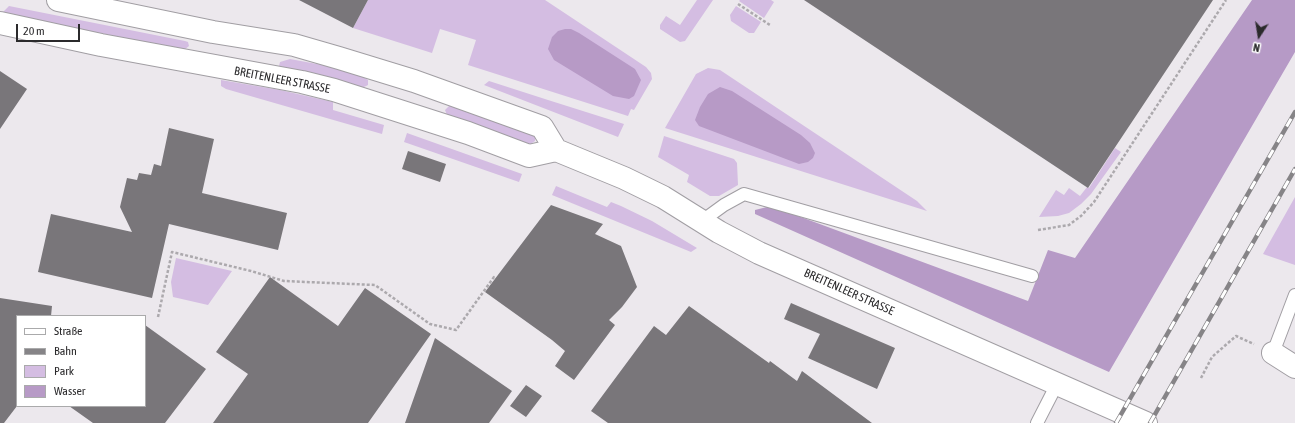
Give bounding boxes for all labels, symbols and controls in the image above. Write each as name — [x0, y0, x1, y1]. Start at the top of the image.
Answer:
scale bar — [18, 16, 82, 42]
north arrow — [1239, 16, 1279, 56]
text: 20 m — [23, 24, 45, 38]
text: N — [1252, 41, 1261, 54]
street label: BREITENLEER STRASSE — [233, 64, 331, 96]
street label: BREITENLEER STRASSE — [802, 266, 896, 318]
legend — [16, 315, 146, 407]
text: Straße — [54, 324, 82, 338]
text: Bahn — [54, 344, 77, 358]
text: Park — [54, 364, 74, 378]
text: Wasser — [54, 384, 85, 398]

